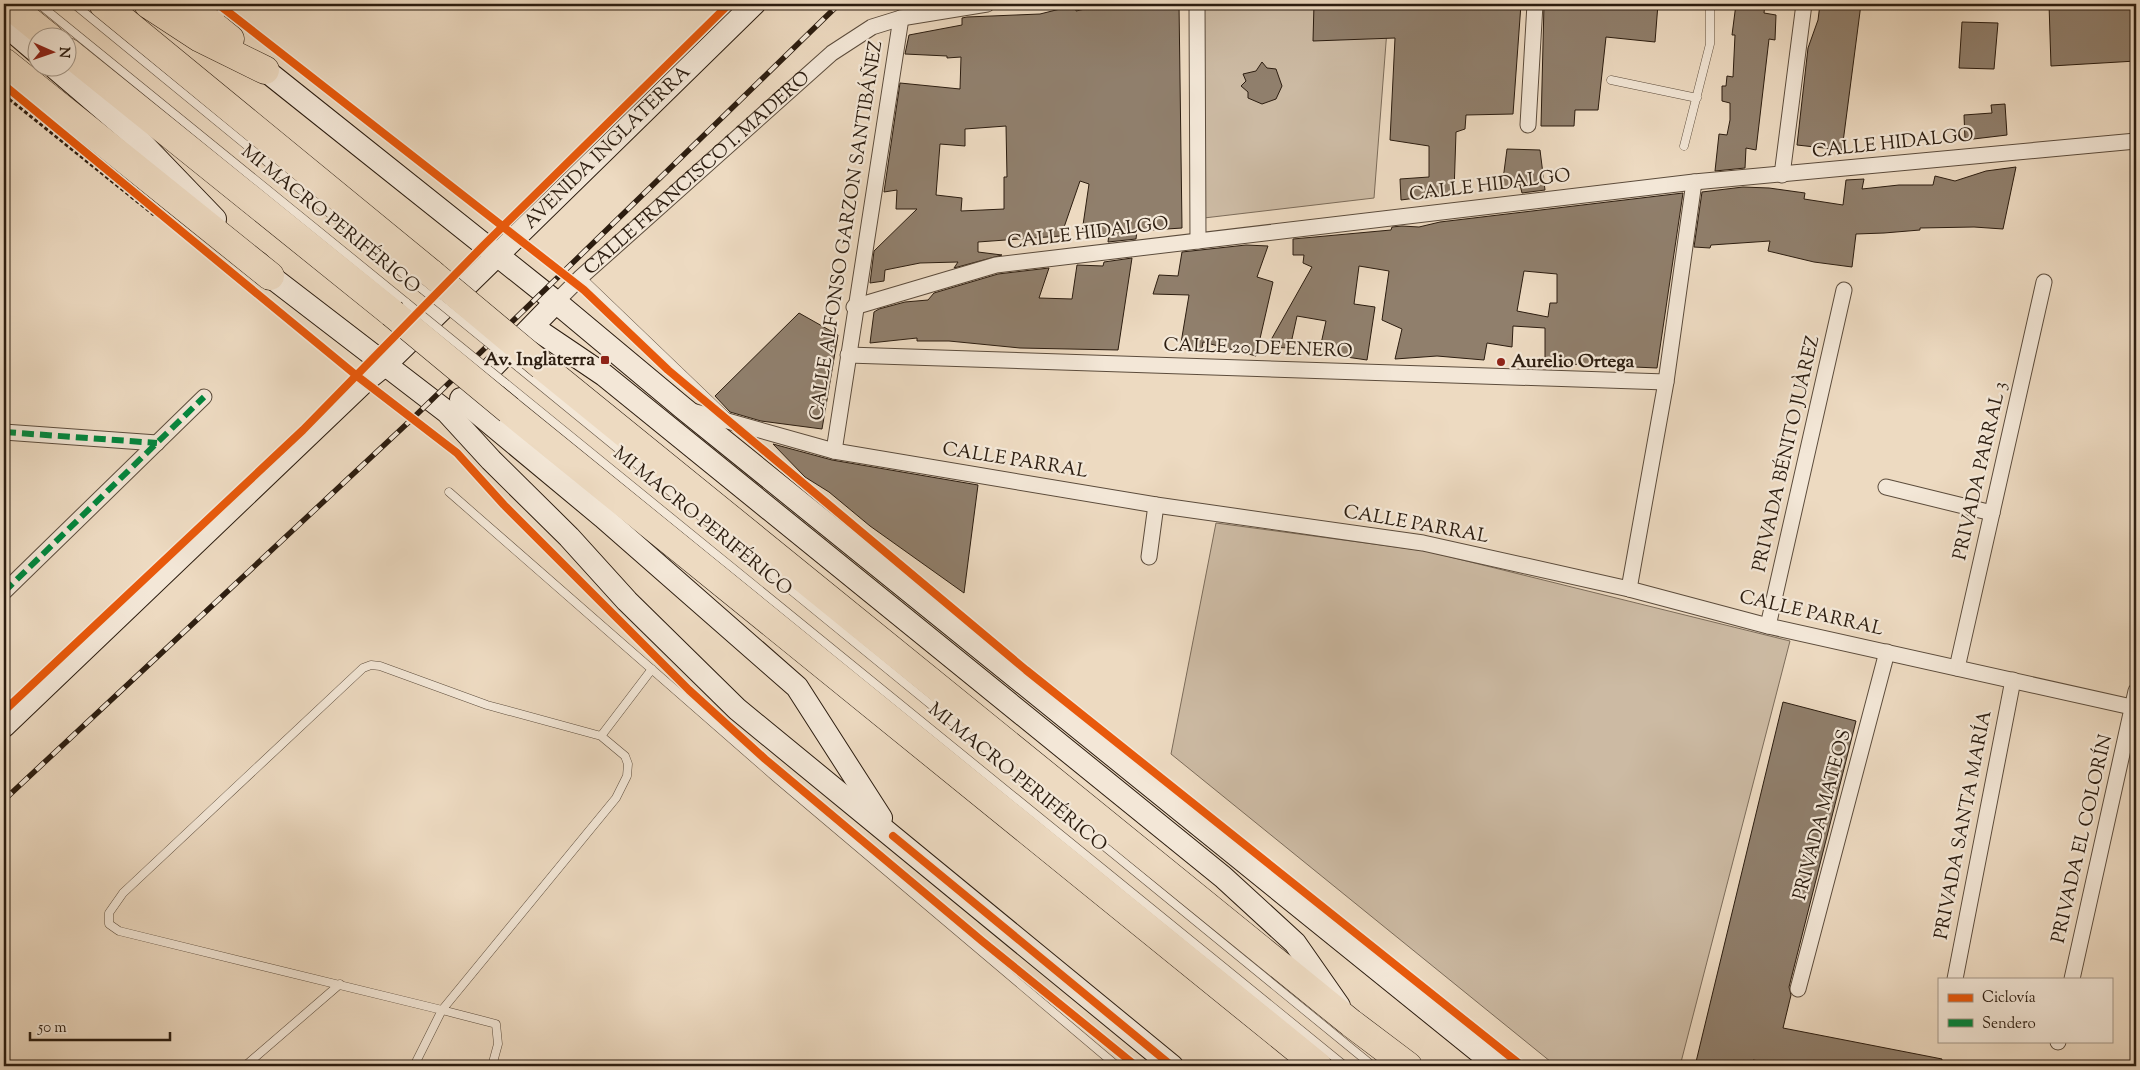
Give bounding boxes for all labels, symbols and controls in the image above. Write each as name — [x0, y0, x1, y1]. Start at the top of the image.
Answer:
north arrow — [28, 28, 78, 78]
street label: CALLE ALFONSO GARZON SANTIBÁÑEZ — [804, 39, 890, 423]
text: N — [53, 46, 73, 58]
street label: AVENIDA INGLATERRA — [518, 59, 697, 236]
street label: CALLE FRANCISCO I. MADERO — [578, 65, 816, 282]
street label: CALLE HIDALGO — [1811, 122, 1975, 166]
street label: MI MACRO PERIFÉRICO — [235, 139, 425, 301]
street label: CALLE HIDALGO — [1408, 163, 1572, 209]
street label: CALLE HIDALGO — [1006, 211, 1170, 257]
street label: CALLE 20 DE ENERO — [1163, 332, 1353, 366]
street label: PRIVADA BÉNITO JUÀREZ — [1747, 333, 1827, 575]
place label: Av. Inglaterra — [484, 347, 595, 374]
place label: Aurelio Ortega — [1511, 349, 1635, 376]
marker: Av. Inglaterra — [599, 354, 611, 366]
marker: Aurelio Ortega — [1495, 356, 1507, 368]
street label: PRIVADA PARRAL 3 — [1947, 379, 2015, 563]
street label: CALLE PARRAL — [940, 436, 1090, 486]
street label: MI MACRO PERIFÉRICO — [607, 441, 797, 603]
street label: CALLE PARRAL — [1341, 499, 1491, 551]
street label: CALLE PARRAL — [1736, 584, 1886, 644]
street label: MI MACRO PERIFÉRICO — [922, 697, 1112, 859]
street label: PRIVADA SANTA MARÍA — [1929, 708, 2000, 942]
street label: PRIVADA MATEOS — [1787, 727, 1859, 903]
street label: PRIVADA EL COLORÍN — [2046, 732, 2120, 946]
legend — [1938, 978, 2112, 1042]
text: Ciclovía — [1982, 988, 2036, 1009]
scale bar — [30, 1010, 170, 1042]
text: Sendero — [1982, 1014, 2036, 1035]
text: 50 m — [37, 1018, 67, 1039]

